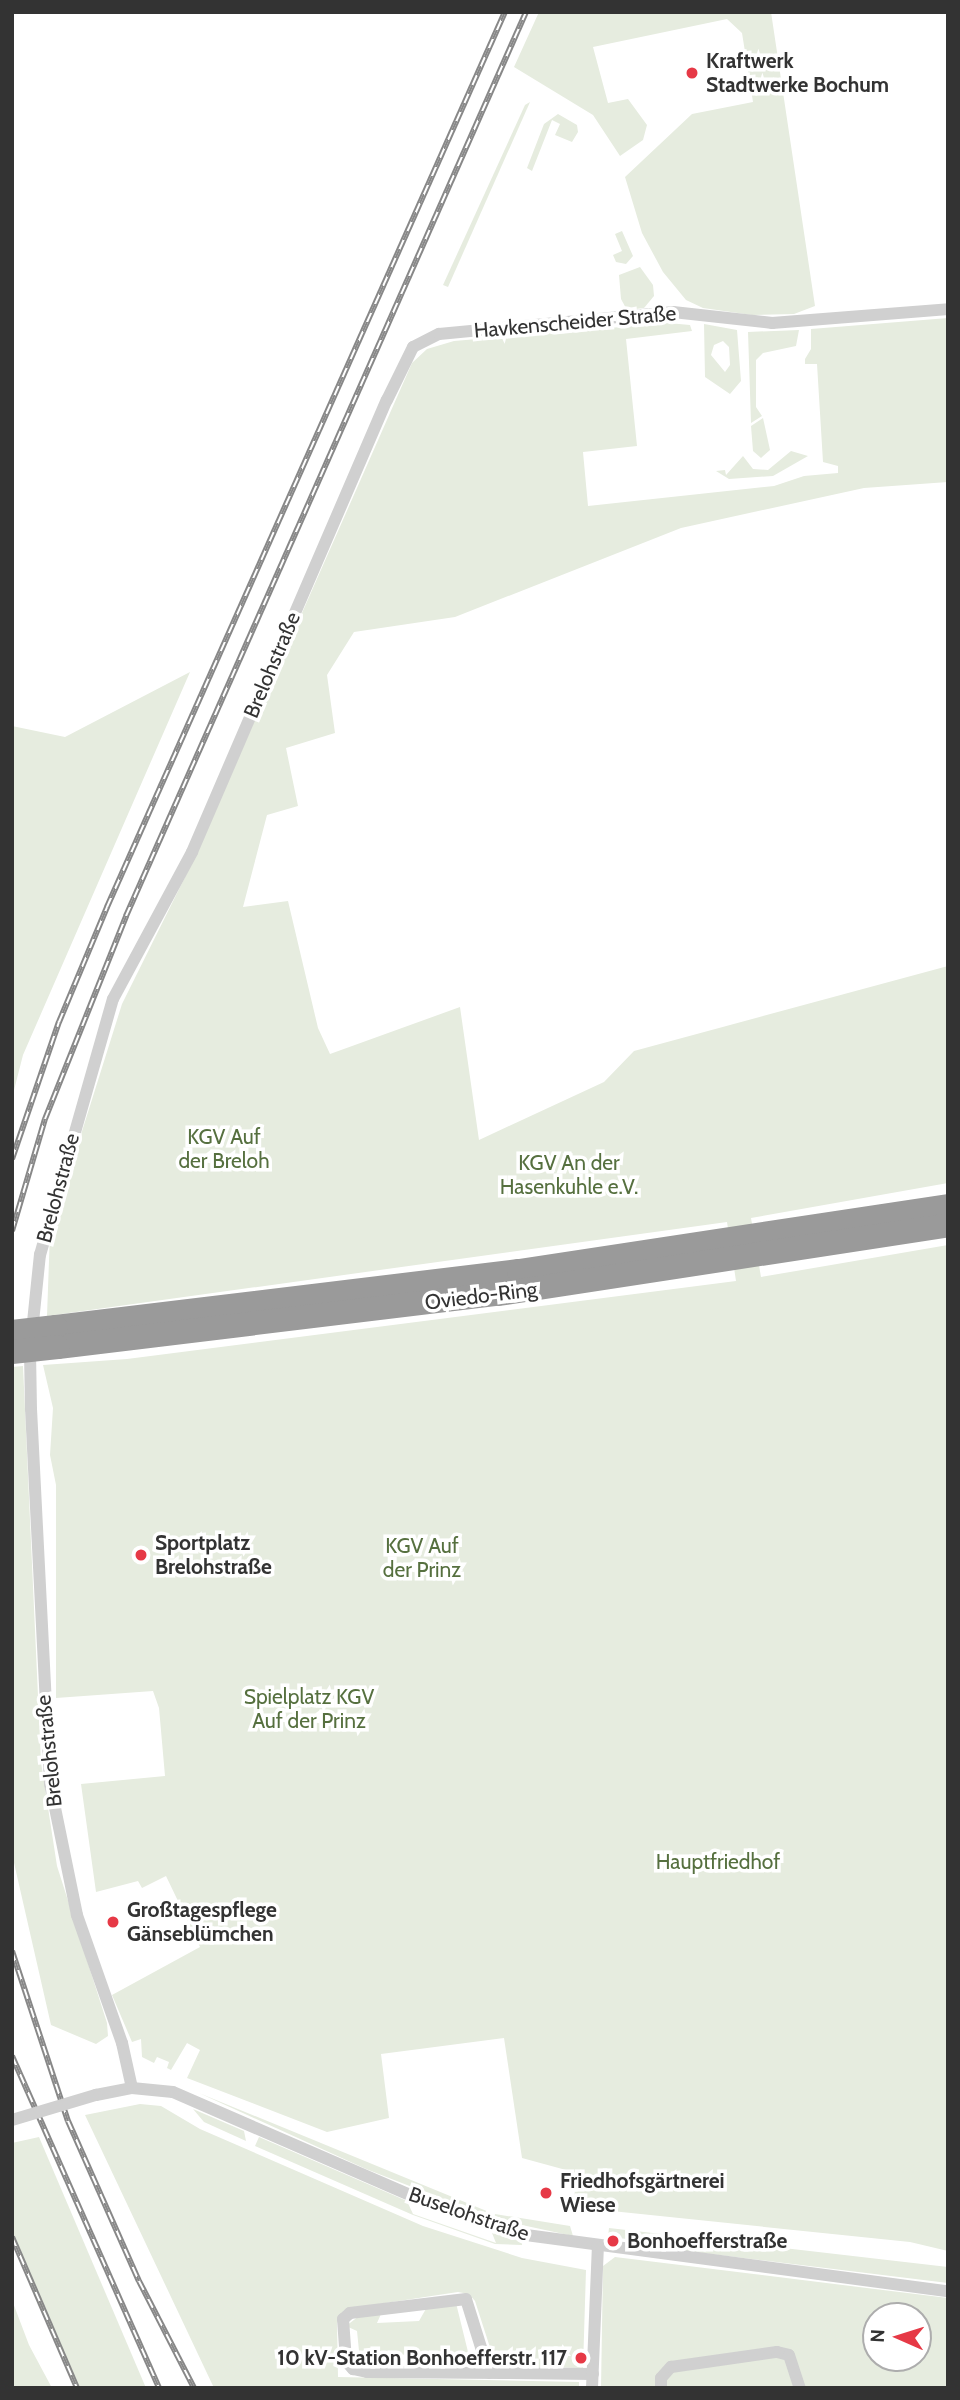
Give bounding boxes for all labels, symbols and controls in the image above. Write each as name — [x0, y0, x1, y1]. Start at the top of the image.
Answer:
place label: Kraftwerk Stadtwerke Bochum — [706, 48, 889, 98]
marker: Kraftwerk Stadtwerke Bochum — [684, 65, 700, 81]
street label: Havkenscheider Straße — [473, 301, 677, 343]
street label: Brelohstraße — [238, 608, 306, 722]
park label: KGV Auf der Breloh — [178, 1124, 270, 1174]
street label: Brelohstraße — [31, 1130, 85, 1246]
park label: KGV An der Hasenkuhle e.V. — [500, 1150, 638, 1200]
street label: Oviedo-Ring — [423, 1277, 539, 1315]
place label: Sportplatz Brelohstraße — [155, 1530, 272, 1580]
park label: KGV Auf der Prinz — [383, 1533, 461, 1583]
marker: Sportplatz Brelohstraße — [133, 1547, 149, 1563]
park label: Spielplatz KGV Auf der Prinz — [244, 1684, 374, 1734]
street label: Brelohstraße — [31, 1694, 67, 1808]
park label: Hauptfriedhof — [656, 1849, 780, 1875]
place label: Großtagespflege Gänseblümchen — [127, 1897, 277, 1947]
marker: Großtagespflege Gänseblümchen — [105, 1914, 121, 1930]
place label: Friedhofsgärtnerei Wiese — [560, 2168, 725, 2218]
street label: Buselohstraße — [405, 2182, 533, 2246]
marker: Friedhofsgärtnerei Wiese — [538, 2185, 554, 2201]
place label: Bonhoefferstraße — [627, 2228, 787, 2254]
marker: Bonhoefferstraße — [605, 2233, 621, 2249]
north arrow — [862, 2302, 932, 2372]
text: N — [866, 2329, 889, 2343]
place label: 10 kV-Station Bonhoefferstr. 117 — [277, 2345, 567, 2371]
marker: 10 kV-Station Bonhoefferstr. 117 — [573, 2350, 589, 2366]

